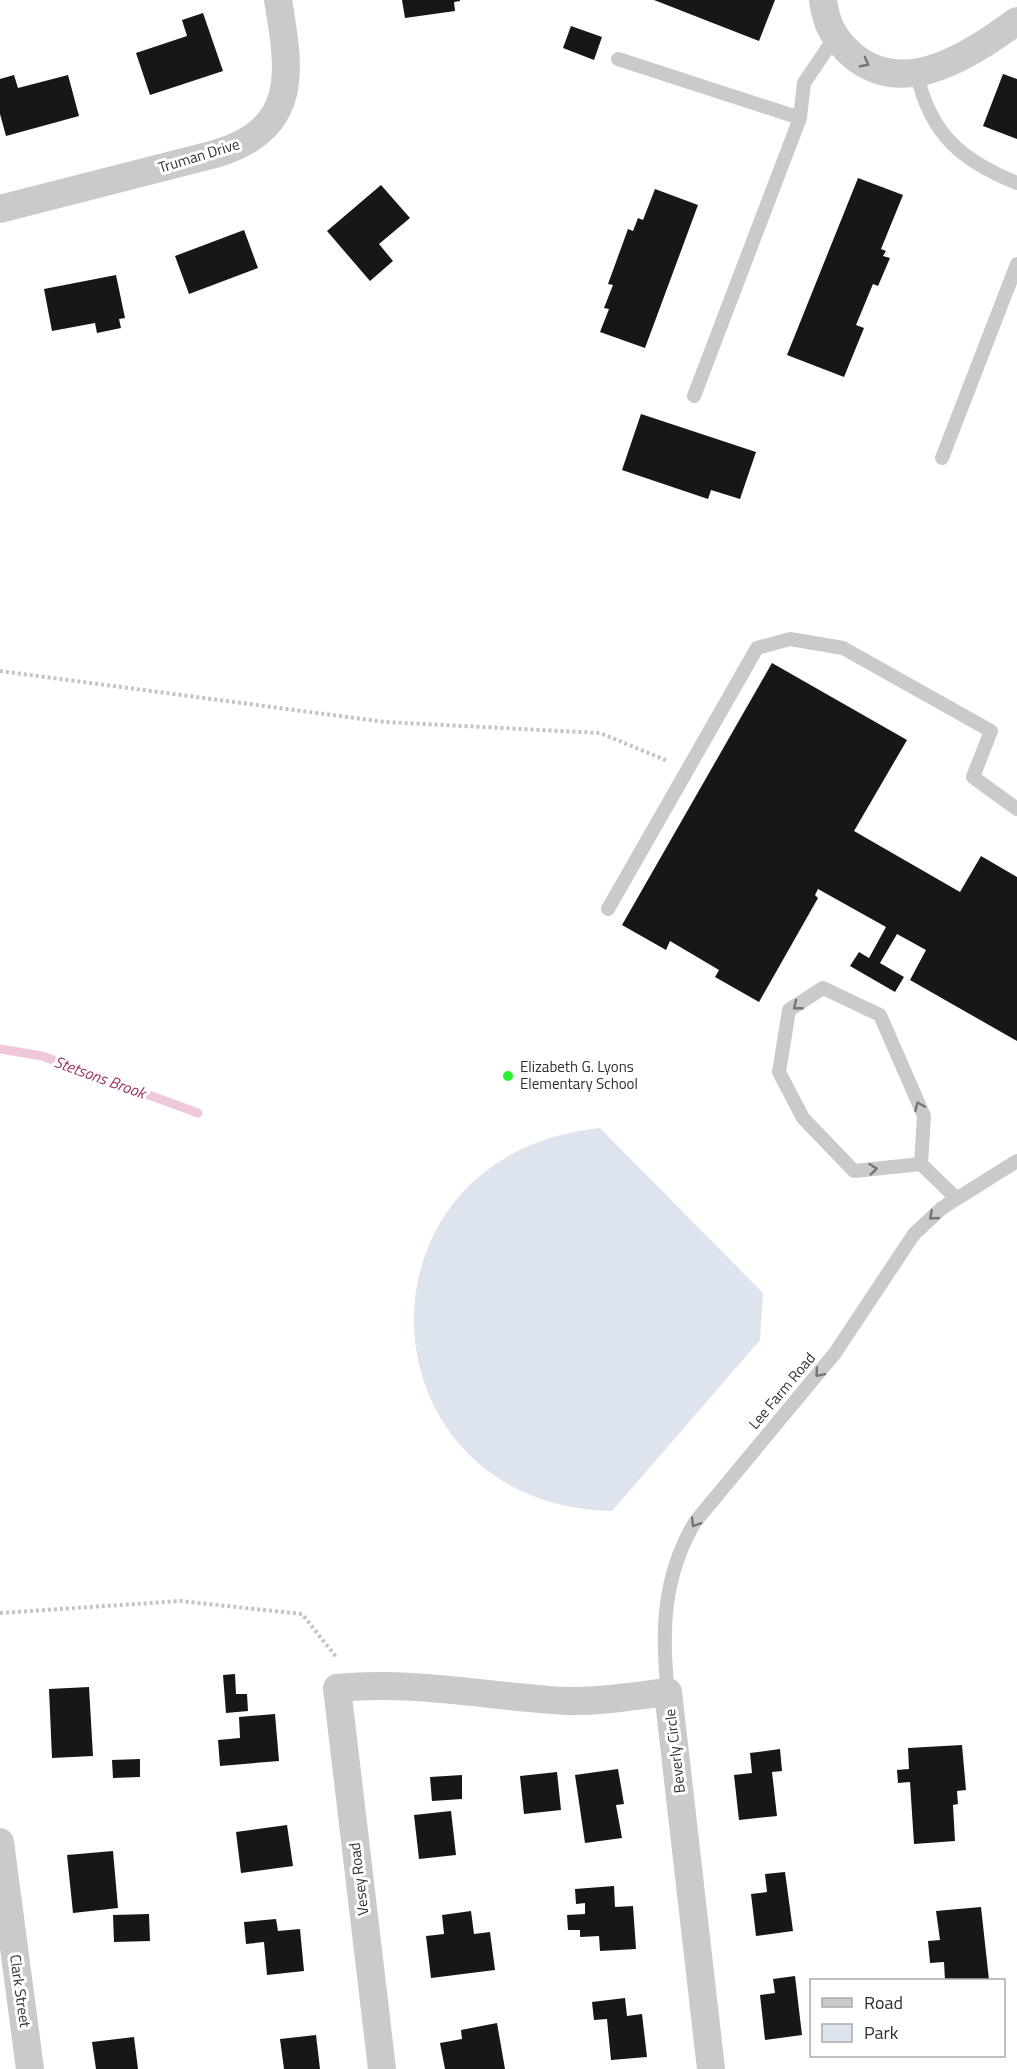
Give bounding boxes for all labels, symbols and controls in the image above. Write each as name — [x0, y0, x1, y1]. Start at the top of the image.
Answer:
one-way arrow — [859, 56, 869, 67]
street label: Truman Drive — [155, 132, 242, 179]
one-way arrow — [793, 999, 804, 1010]
water label: Stetsons Brook — [51, 1049, 151, 1105]
place label: Elizabeth G. Lyons Elementary School — [520, 1055, 638, 1095]
marker: Elizabeth G. Lyons Elementary School — [501, 1069, 515, 1083]
one-way arrow — [914, 1101, 926, 1112]
one-way arrow — [868, 1163, 878, 1176]
one-way arrow — [929, 1209, 940, 1220]
street label: Lee Farm Road — [743, 1347, 821, 1434]
one-way arrow — [815, 1366, 826, 1377]
one-way arrow — [690, 1517, 702, 1527]
street label: Beverly Circle — [658, 1708, 691, 1794]
street label: Vesey Road — [343, 1841, 374, 1917]
street label: Clark Street — [4, 1953, 37, 2030]
legend — [810, 1979, 1005, 2057]
text: Road — [864, 1989, 903, 2016]
text: Park — [864, 2019, 899, 2046]

